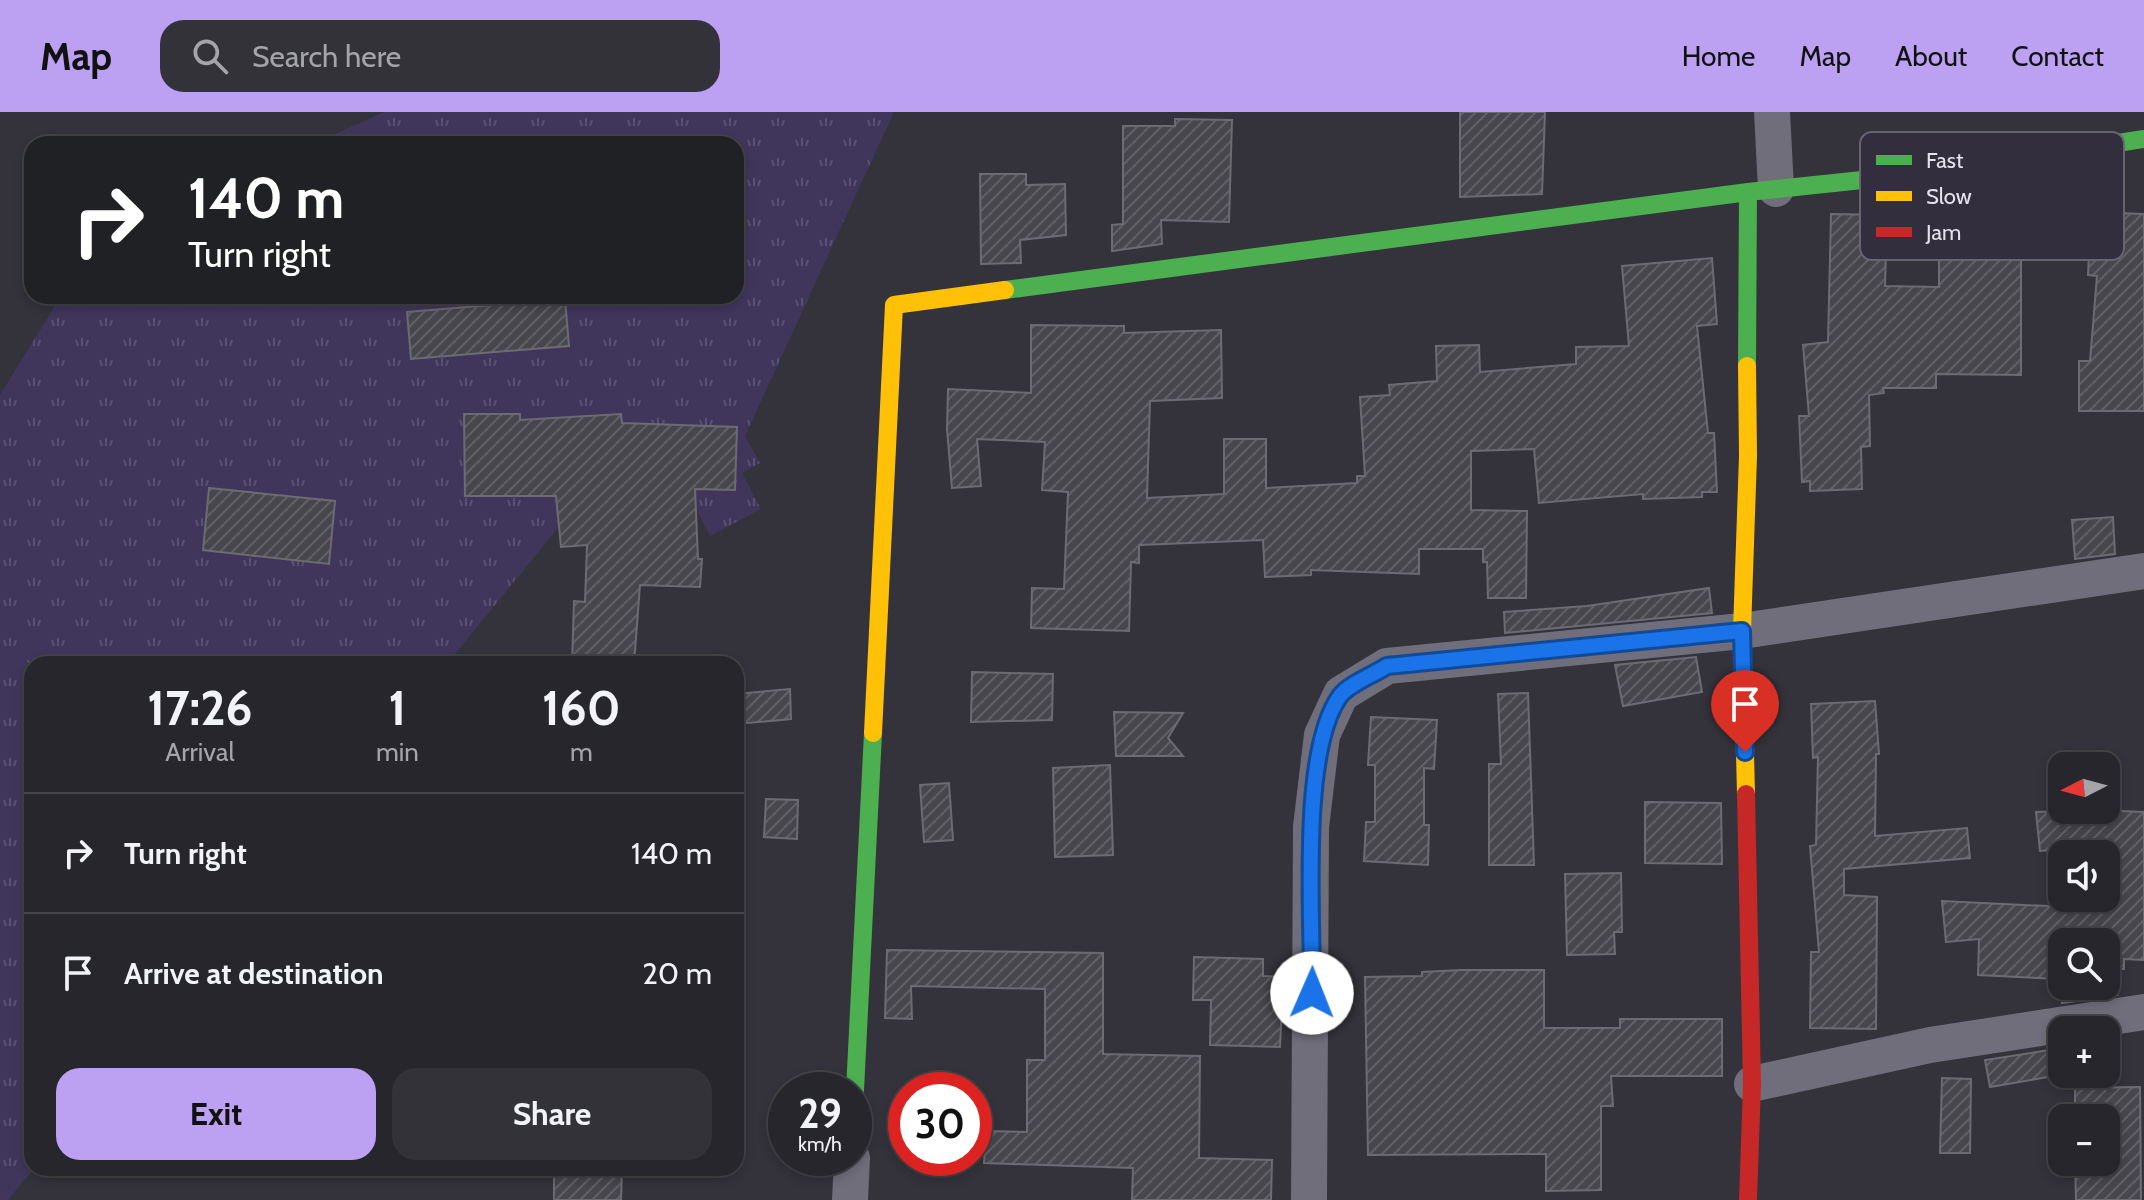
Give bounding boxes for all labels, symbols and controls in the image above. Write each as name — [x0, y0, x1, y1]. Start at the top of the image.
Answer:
search box — [160, 20, 720, 92]
text: Map — [40, 33, 112, 80]
icon: search — [188, 34, 232, 78]
text: Search here — [252, 38, 401, 75]
text: Home — [1682, 39, 1755, 73]
text: Map — [1799, 39, 1851, 73]
text: About — [1895, 39, 1967, 73]
text: Contact — [2011, 39, 2104, 73]
legend — [1860, 132, 2124, 260]
text: Fast — [1926, 147, 1964, 174]
text: 140 m — [188, 164, 344, 232]
icon: right — [56, 168, 160, 272]
text: Slow — [1926, 183, 1972, 210]
text: Jam — [1925, 219, 1961, 246]
text: Turn right — [188, 232, 331, 276]
pin — [1711, 670, 1779, 752]
text: 17:26 — [147, 679, 253, 737]
text: 1 — [388, 679, 406, 737]
text: 160 — [542, 679, 621, 737]
icon: arrive — [1723, 682, 1767, 726]
text: Arrival — [165, 736, 235, 768]
text: min — [376, 736, 419, 768]
text: m — [570, 736, 593, 768]
north arrow — [2048, 752, 2120, 824]
map controls — [2048, 752, 2120, 1176]
icon: right — [56, 831, 100, 875]
text: Turn right — [124, 835, 247, 872]
text: 140 m — [631, 835, 712, 872]
button: sound — [2048, 840, 2120, 912]
button: search — [2048, 928, 2120, 1000]
icon: arrive — [56, 951, 100, 995]
position arrow — [1270, 951, 1354, 1035]
text: Arrive at destination — [124, 955, 384, 992]
text: 20 m — [642, 955, 712, 992]
button: + — [2048, 1016, 2120, 1088]
button: Exit — [56, 1068, 376, 1160]
button: Share — [392, 1068, 712, 1160]
speed limit sign: 30 — [888, 1072, 992, 1176]
text: 29 — [798, 1089, 842, 1138]
button: − — [2048, 1104, 2120, 1176]
text: km/h — [798, 1132, 842, 1156]

